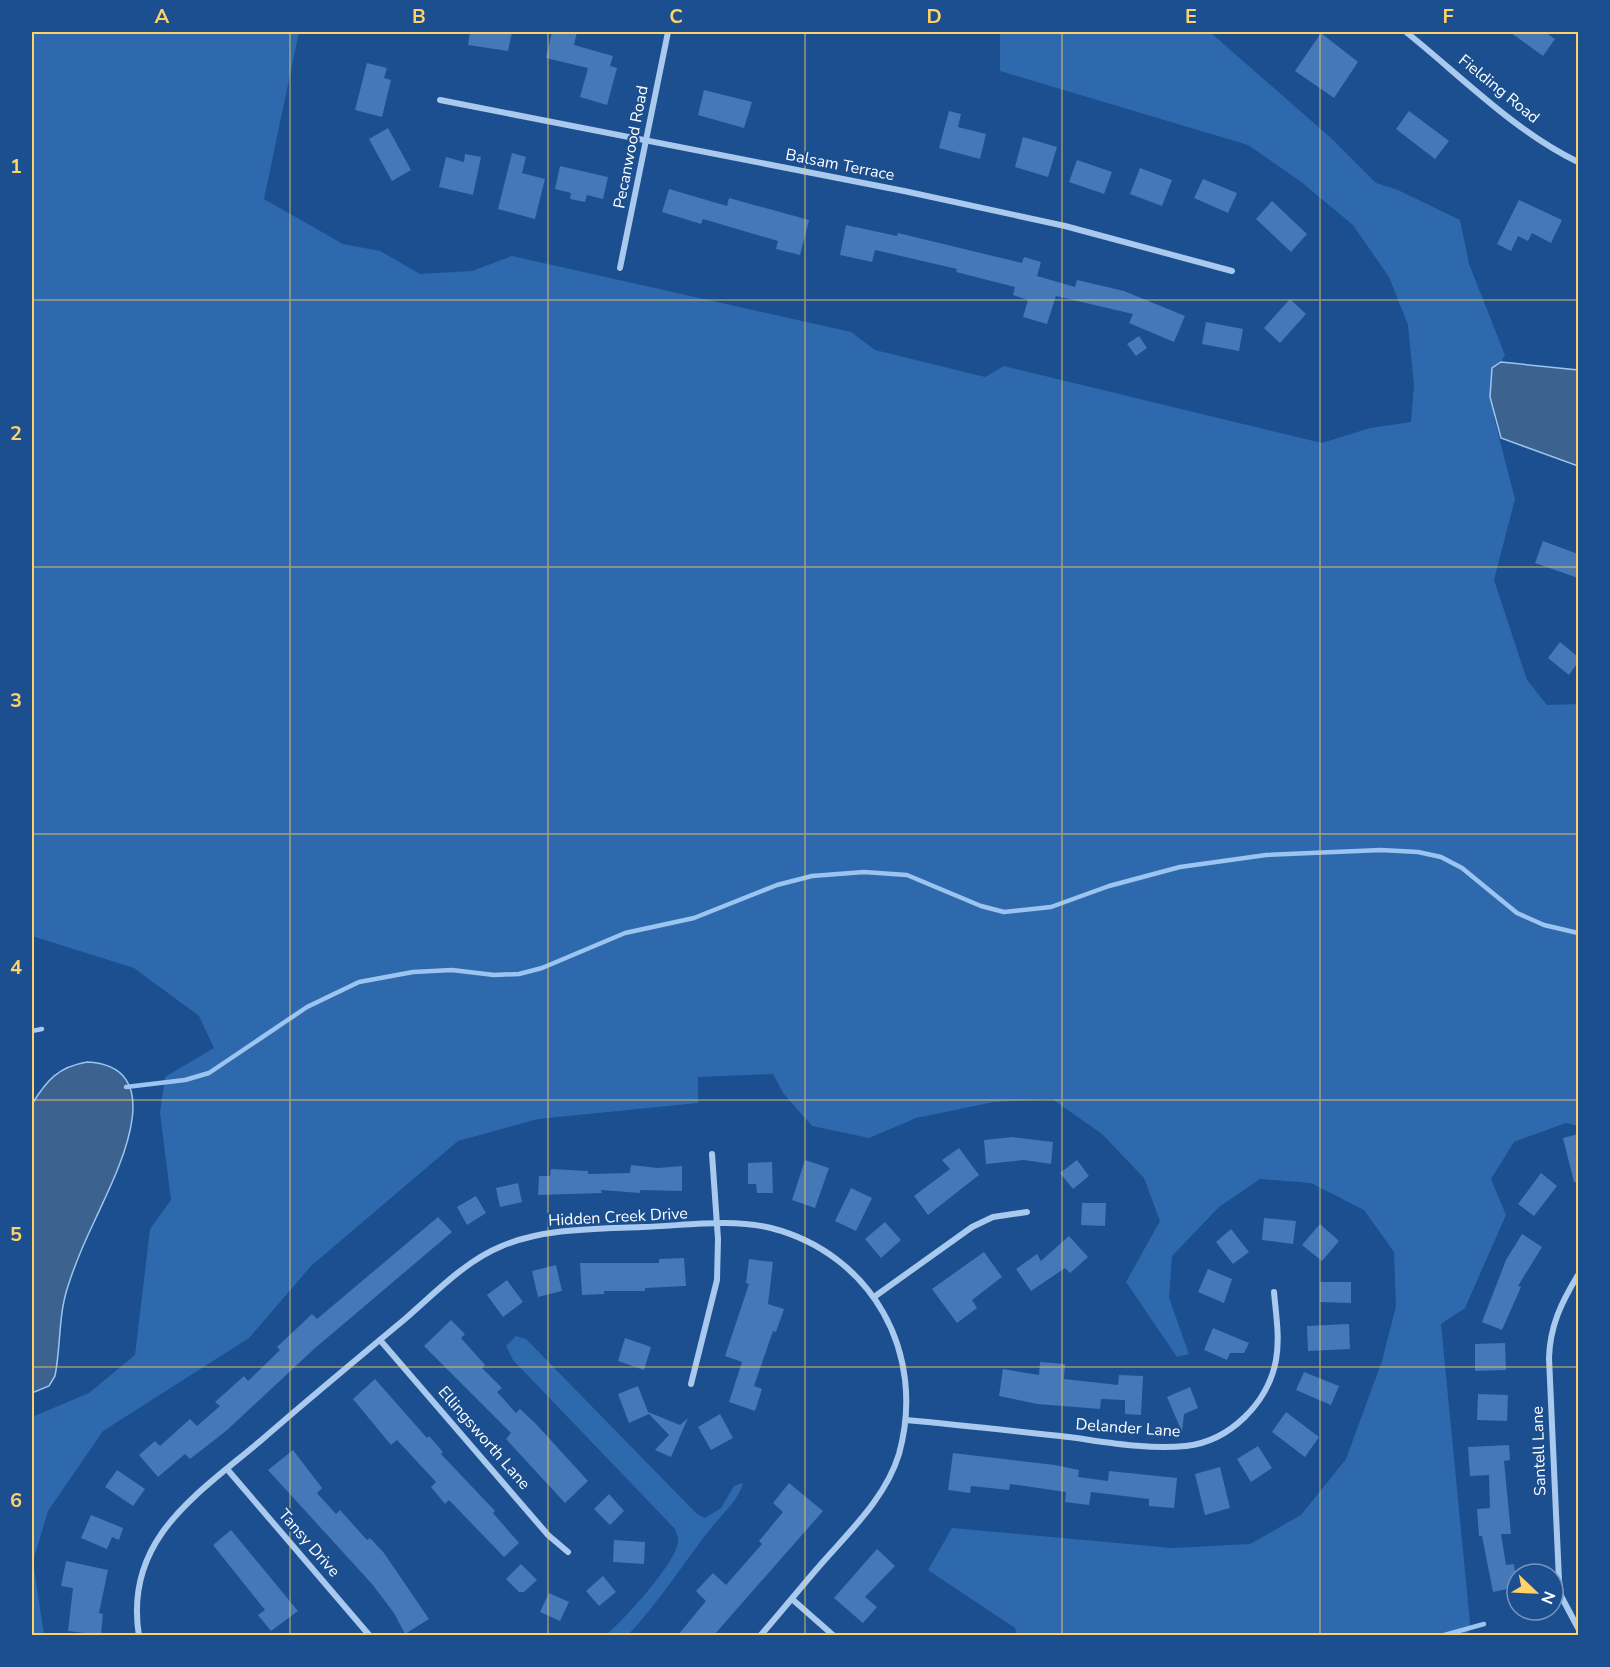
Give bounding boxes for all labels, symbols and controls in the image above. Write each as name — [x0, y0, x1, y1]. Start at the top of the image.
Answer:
text: A — [155, 3, 170, 30]
text: B — [412, 3, 426, 30]
text: C — [669, 3, 683, 30]
text: D — [926, 3, 942, 30]
text: E — [1185, 3, 1197, 30]
text: F — [1442, 3, 1454, 30]
street label: Fielding Road — [1454, 49, 1544, 129]
street label: Pecanwood Road — [608, 84, 654, 210]
street label: Balsam Terrace — [784, 144, 896, 186]
text: 1 — [10, 153, 22, 180]
text: 2 — [10, 420, 22, 447]
text: 3 — [10, 687, 22, 714]
text: 4 — [10, 954, 22, 981]
street label: Hidden Creek Drive — [548, 1202, 688, 1232]
text: 5 — [10, 1221, 22, 1248]
street label: Ellingsworth Lane — [433, 1382, 535, 1494]
street label: Santell Lane — [1526, 1406, 1552, 1496]
street label: Delander Lane — [1075, 1413, 1181, 1443]
text: 6 — [10, 1487, 22, 1514]
street label: Tansy Drive — [273, 1504, 345, 1582]
north arrow — [1505, 1562, 1565, 1622]
text: N — [1535, 1588, 1560, 1607]

